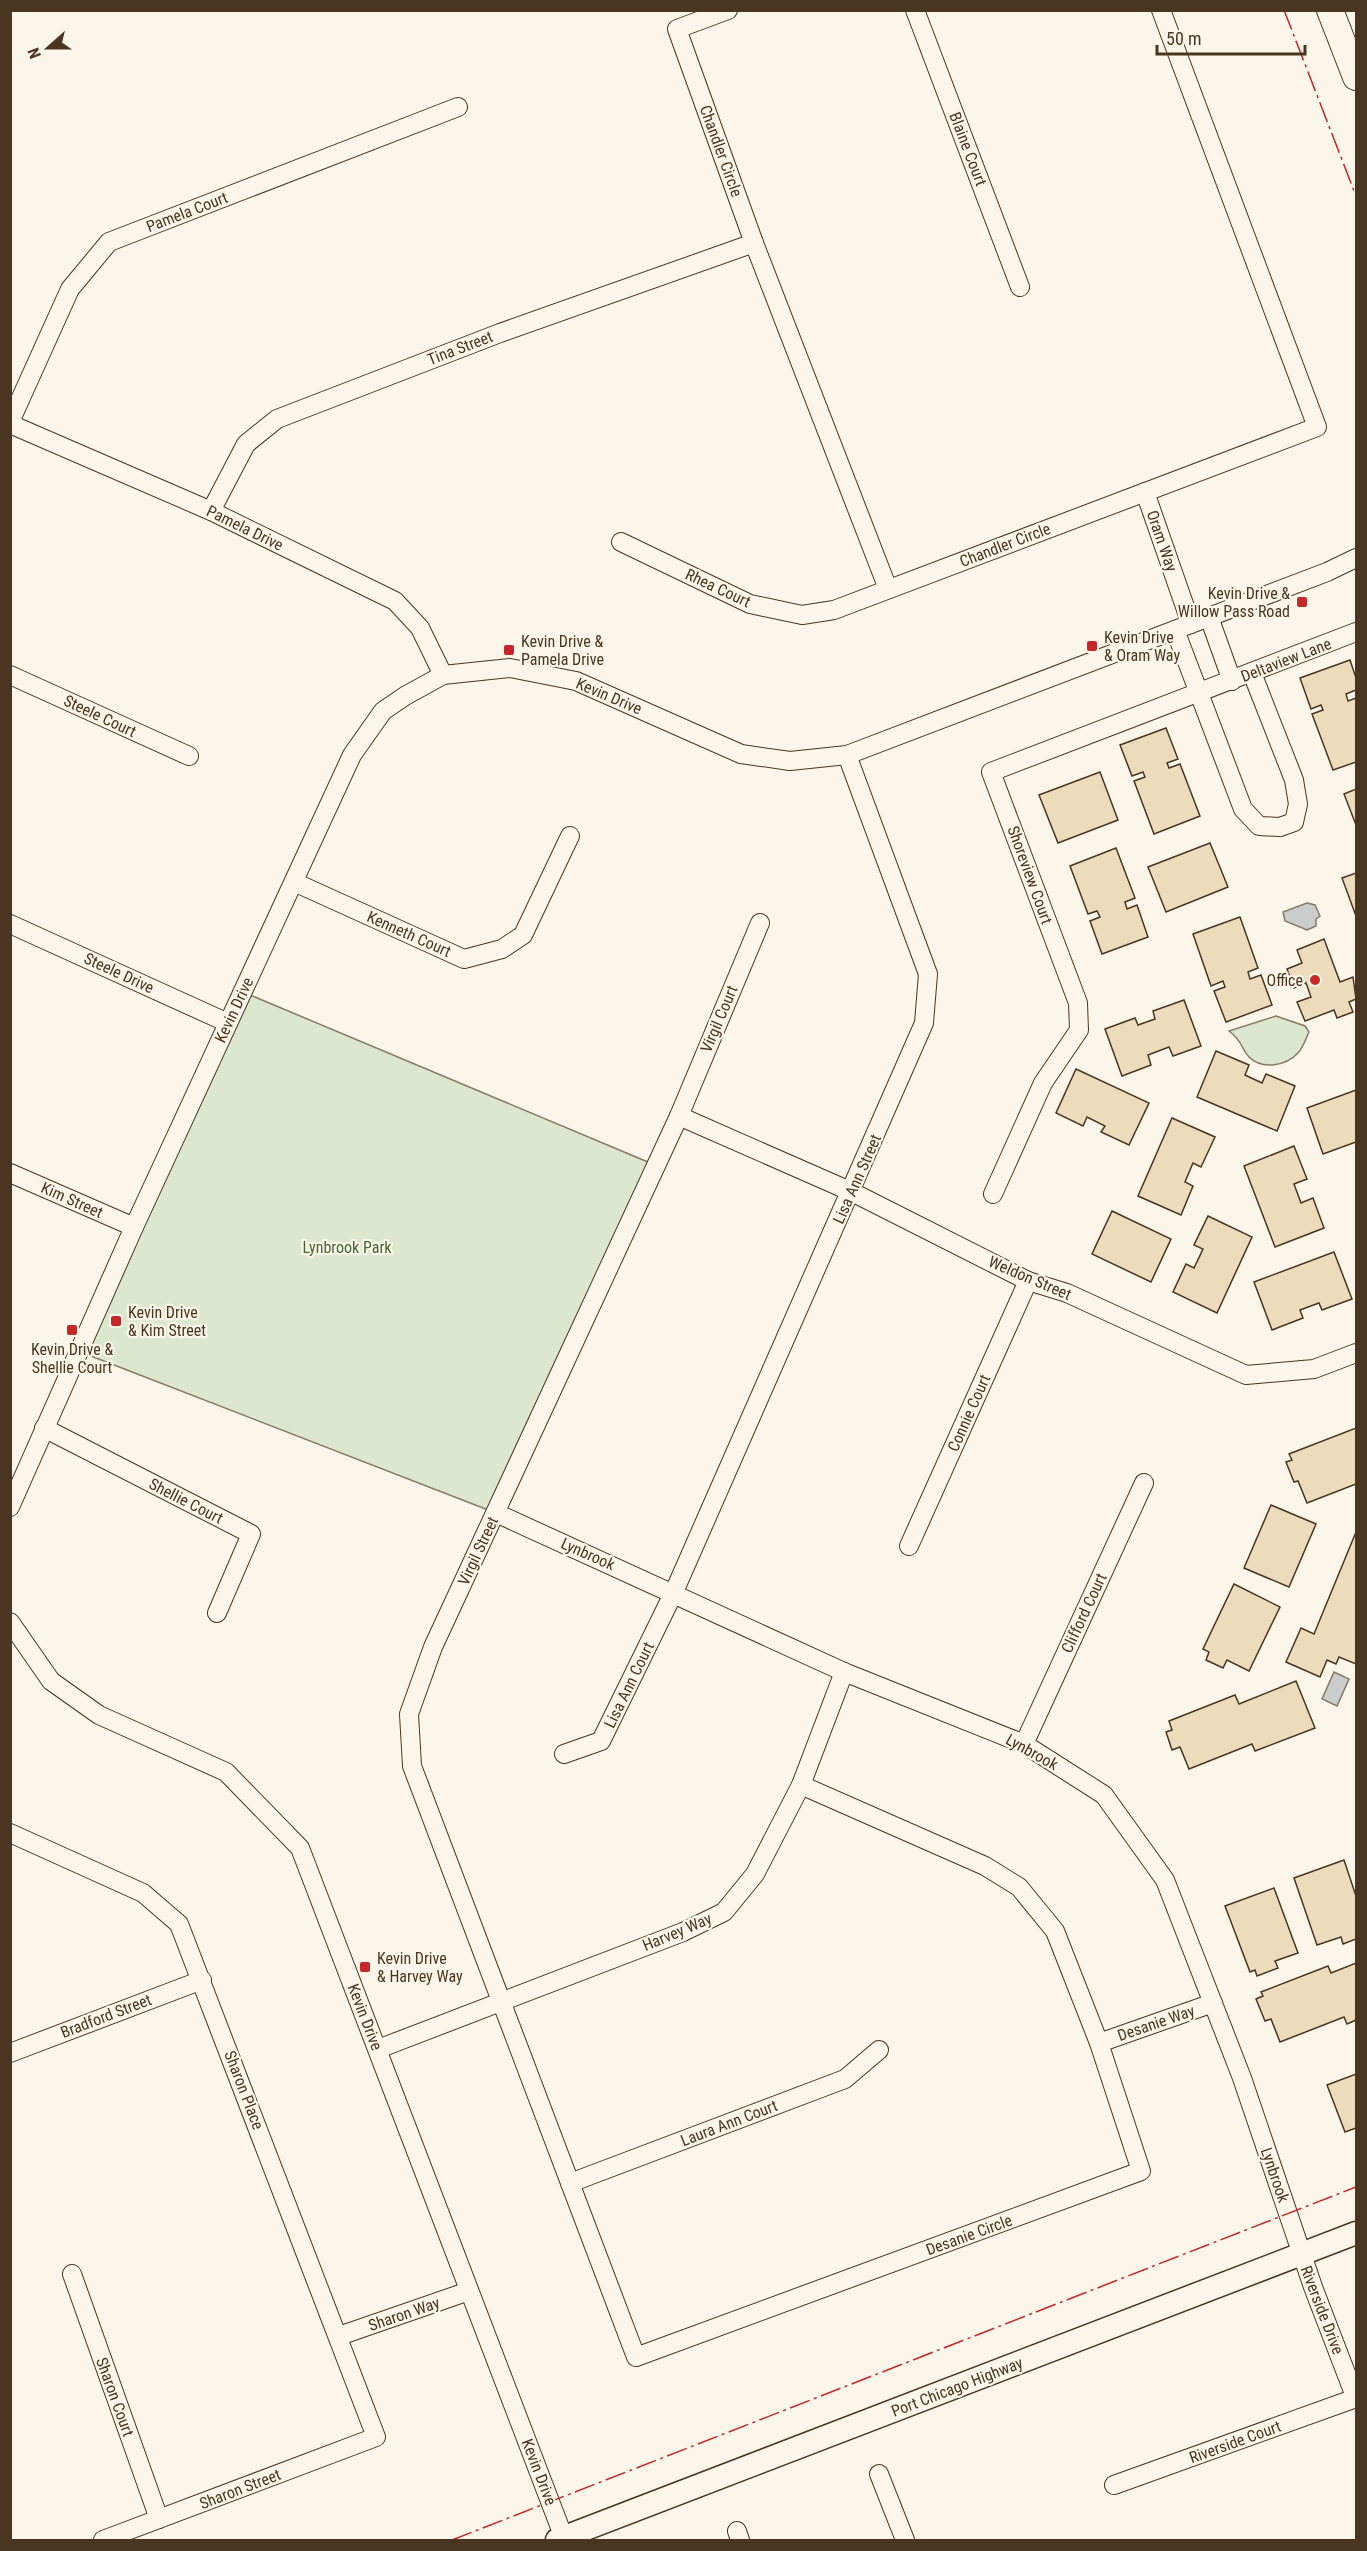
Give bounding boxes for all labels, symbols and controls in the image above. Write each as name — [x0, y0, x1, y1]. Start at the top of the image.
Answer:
north arrow — [18, 18, 78, 78]
scale bar — [1157, 18, 1306, 56]
text: 50 m — [1166, 28, 1201, 49]
text: N — [24, 45, 45, 61]
street label: Chandler Circle — [696, 103, 746, 199]
street label: Blaine Court — [945, 109, 991, 189]
street label: Pamela Court — [144, 188, 231, 236]
street label: Tina Street — [425, 327, 496, 369]
street label: Pamela Drive — [204, 501, 286, 555]
street label: Oram Way — [1143, 508, 1181, 575]
street label: Chandler Circle — [957, 519, 1053, 571]
street label: Rhea Court — [682, 565, 754, 611]
place label: Kevin Drive & Willow Pass Road — [1178, 584, 1290, 621]
marker: Kevin Drive & Willow Pass Road — [1295, 595, 1309, 609]
place label: Kevin Drive & Oram Way — [1104, 628, 1180, 665]
place label: Kevin Drive & Pamela Drive — [521, 632, 604, 669]
street label: Deltaview Lane — [1238, 634, 1334, 686]
marker: Kevin Drive & Oram Way — [1085, 639, 1099, 653]
marker: Kevin Drive & Pamela Drive — [502, 643, 516, 657]
street label: Kevin Drive — [573, 674, 645, 718]
street label: Steele Court — [61, 691, 139, 741]
street label: Shoreview Court — [1003, 823, 1057, 927]
street label: Kenneth Court — [364, 907, 454, 961]
street label: Steele Drive — [81, 949, 157, 997]
place label: Office — [1267, 971, 1303, 990]
marker: Office — [1308, 973, 1322, 987]
street label: Kevin Drive — [211, 974, 257, 1046]
street label: Virgil Court — [696, 982, 742, 1055]
street label: Lisa Ann Street — [829, 1131, 885, 1227]
street label: Kim Street — [38, 1178, 106, 1222]
park label: Lynbrook Park — [302, 1238, 392, 1257]
street label: Weldon Street — [986, 1252, 1074, 1304]
place label: Kevin Drive & Kim Street — [128, 1303, 206, 1340]
marker: Kevin Drive & Kim Street — [109, 1314, 123, 1328]
marker: Kevin Drive & Shellie Court — [65, 1323, 79, 1337]
place label: Kevin Drive & Shellie Court — [31, 1340, 113, 1377]
street label: Connie Court — [944, 1371, 995, 1454]
street label: Shellie Court — [146, 1474, 226, 1528]
street label: Virgil Street — [454, 1513, 502, 1588]
street label: Lynbrook — [558, 1534, 619, 1575]
street label: Clifford Court — [1057, 1570, 1111, 1656]
street label: Lisa Ann Court — [600, 1639, 658, 1731]
street label: Lynbrook — [1003, 1730, 1062, 1774]
street label: Harvey Way — [640, 1909, 715, 1955]
place label: Kevin Drive & Harvey Way — [377, 1949, 463, 1986]
marker: Kevin Drive & Harvey Way — [358, 1960, 372, 1974]
street label: Kevin Drive — [344, 1981, 386, 2053]
street label: Bradford Street — [58, 1990, 154, 2042]
street label: Desanie Way — [1115, 2001, 1197, 2045]
street label: Sharon Place — [220, 2048, 268, 2132]
street label: Laura Ann Court — [678, 2096, 780, 2150]
street label: Lynbrook — [1257, 2145, 1293, 2206]
street label: Desanie Circle — [923, 2211, 1015, 2259]
street label: Riverside Drive — [1296, 2263, 1348, 2357]
street label: Sharon Way — [366, 2293, 442, 2335]
street label: Port Chicago Highway — [889, 2353, 1026, 2421]
street label: Sharon Court — [92, 2355, 138, 2439]
street label: Riverside Court — [1187, 2417, 1284, 2467]
street label: Kevin Drive — [518, 2436, 560, 2508]
street label: Sharon Street — [197, 2465, 283, 2513]

